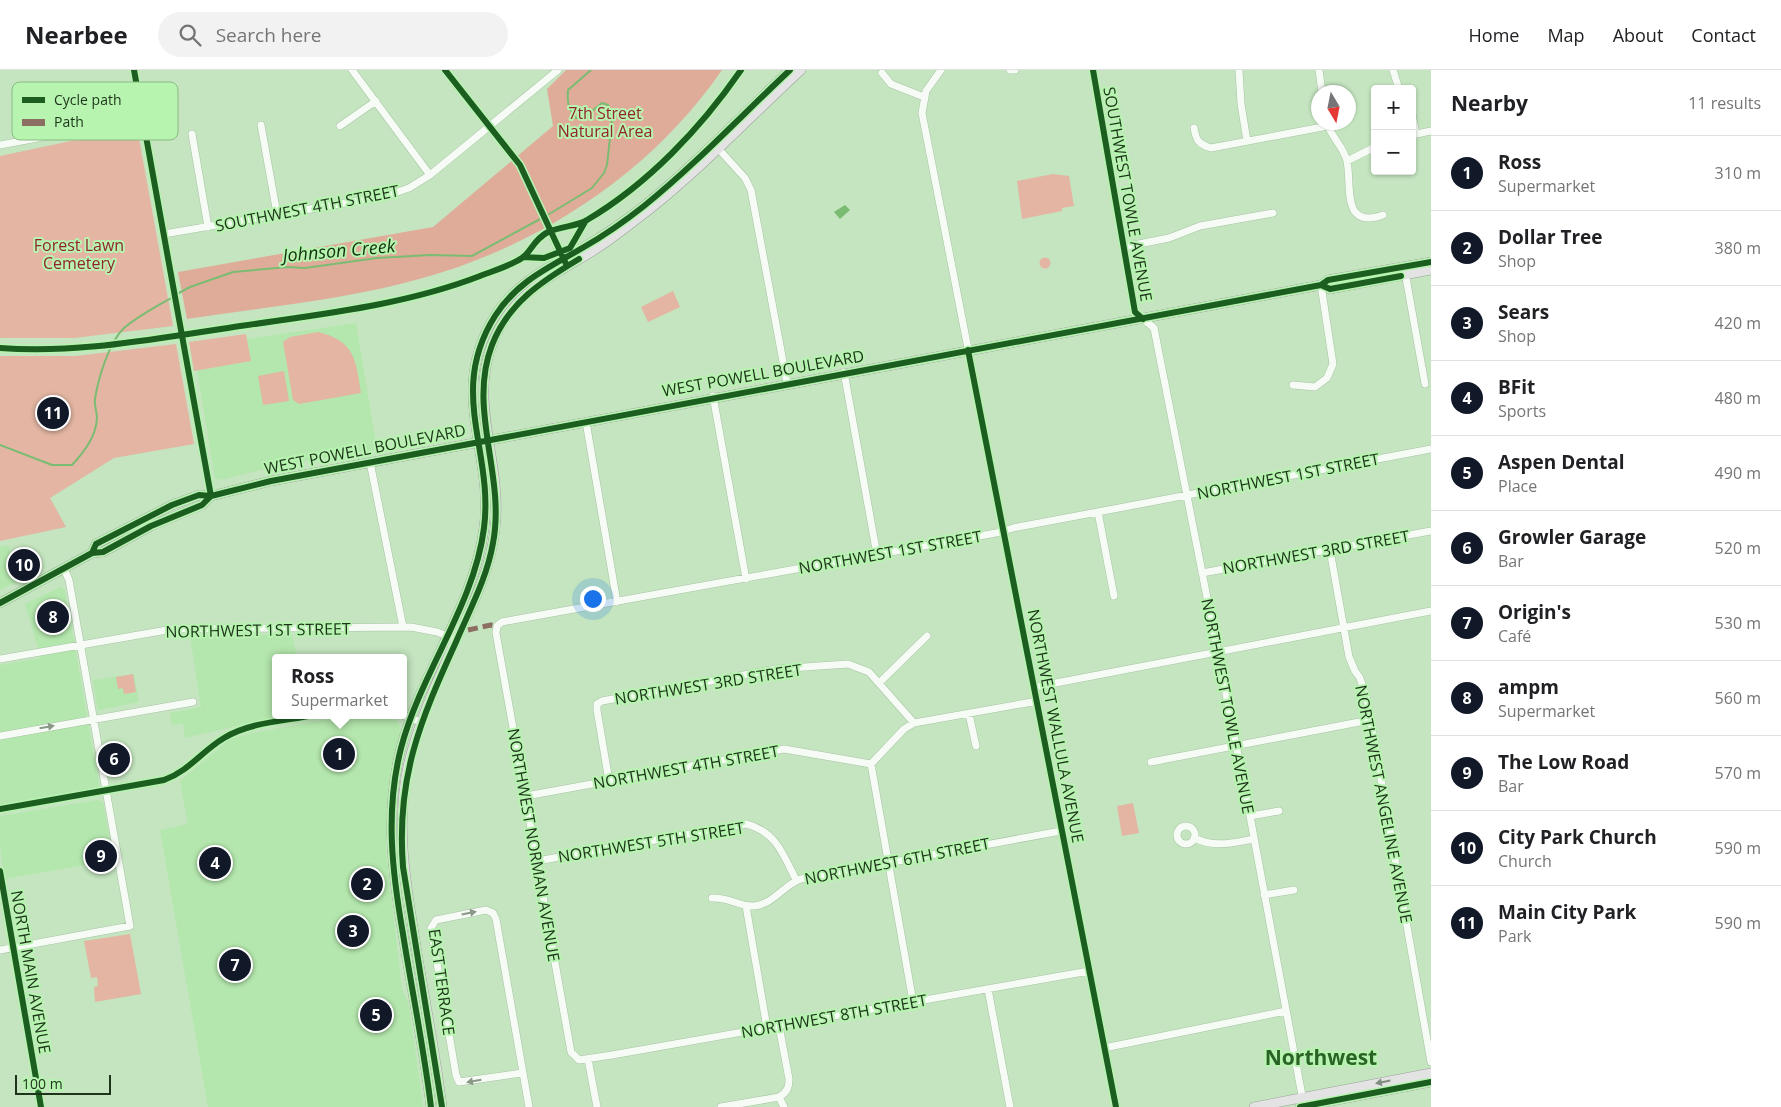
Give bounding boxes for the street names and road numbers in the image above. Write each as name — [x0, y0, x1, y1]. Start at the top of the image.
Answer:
street label: SOUTHWEST TOWLE AVENUE — [1098, 85, 1158, 303]
street label: SOUTHWEST 4TH STREET — [213, 179, 401, 237]
street label: WEST POWELL BOULEVARD — [660, 344, 866, 402]
street label: WEST POWELL BOULEVARD — [262, 419, 468, 479]
street label: NORTHWEST 1ST STREET — [1195, 447, 1381, 504]
street label: NORTHWEST 1ST STREET — [797, 525, 983, 579]
street label: NORTHWEST 3RD STREET — [1221, 525, 1411, 579]
street label: NORTHWEST TOWLE AVENUE — [1196, 596, 1260, 816]
street label: NORTHWEST WALLULA AVENUE — [1023, 607, 1089, 845]
street label: NORTHWEST 1ST STREET — [165, 617, 351, 643]
street label: NORTHWEST 3RD STREET — [613, 658, 803, 710]
street label: NORTHWEST ANGELINE AVENUE — [1350, 683, 1418, 925]
street label: NORTHWEST NORMAN AVENUE — [503, 727, 565, 963]
street label: NORTHWEST 4TH STREET — [591, 740, 781, 794]
street label: NORTHWEST 5TH STREET — [556, 816, 746, 868]
street label: NORTHWEST 6TH STREET — [802, 832, 992, 890]
street label: NORTH MAIN AVENUE — [6, 889, 56, 1055]
street label: EAST TERRACE — [424, 927, 460, 1037]
street label: NORTHWEST 8TH STREET — [739, 989, 929, 1043]

